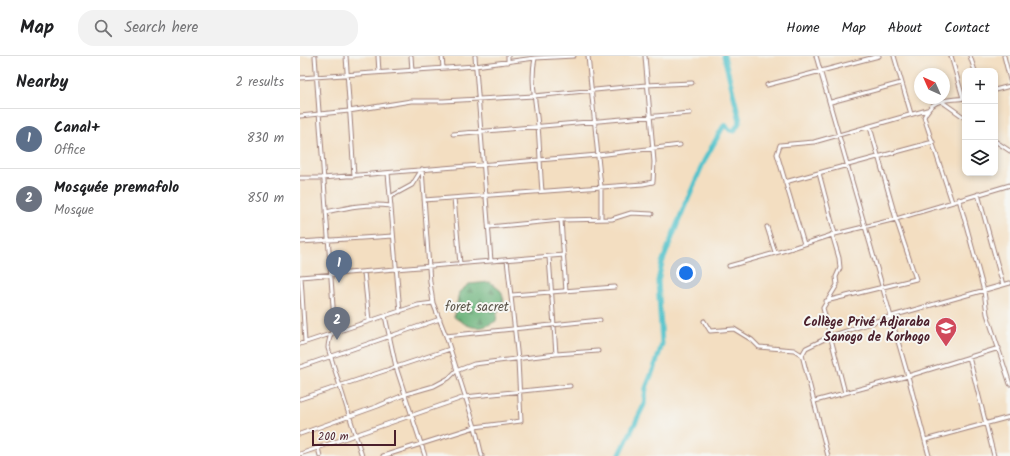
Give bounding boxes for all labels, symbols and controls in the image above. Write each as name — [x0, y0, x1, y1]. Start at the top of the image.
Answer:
search box — [78, 10, 358, 46]
text: Map — [20, 13, 54, 43]
text: Search here — [124, 16, 198, 40]
icon: search — [92, 17, 114, 39]
text: Home — [786, 17, 820, 39]
text: Map — [842, 17, 866, 39]
text: About — [888, 17, 922, 39]
text: Contact — [944, 17, 990, 39]
north arrow — [914, 68, 950, 104]
map controls — [962, 68, 998, 176]
button: + — [962, 68, 998, 104]
text: Nearby — [16, 69, 68, 96]
text: 2 results — [236, 72, 284, 93]
button: − — [962, 104, 998, 140]
text: Canal+ — [54, 116, 100, 140]
text: 1 — [27, 128, 31, 149]
text: 830 m — [247, 128, 284, 149]
text: Office — [54, 140, 85, 161]
button: layers — [962, 140, 998, 176]
text: Mosquée premafolo — [54, 176, 179, 200]
text: 2 — [25, 188, 33, 209]
text: 850 m — [247, 188, 284, 209]
text: Mosque — [54, 200, 94, 221]
pin: 1 — [326, 250, 352, 283]
your location — [676, 263, 696, 283]
park label: foret sacret — [445, 297, 510, 318]
pin: 2 — [324, 307, 350, 340]
place label: Collège Privé Adjaraba Sanogo de Korhogo — [803, 312, 930, 348]
school or university icon: Collège Privé Adjaraba Sanogo de Korhogo — [933, 315, 959, 348]
scale bar — [312, 428, 396, 447]
text: 200 m — [318, 428, 349, 446]

